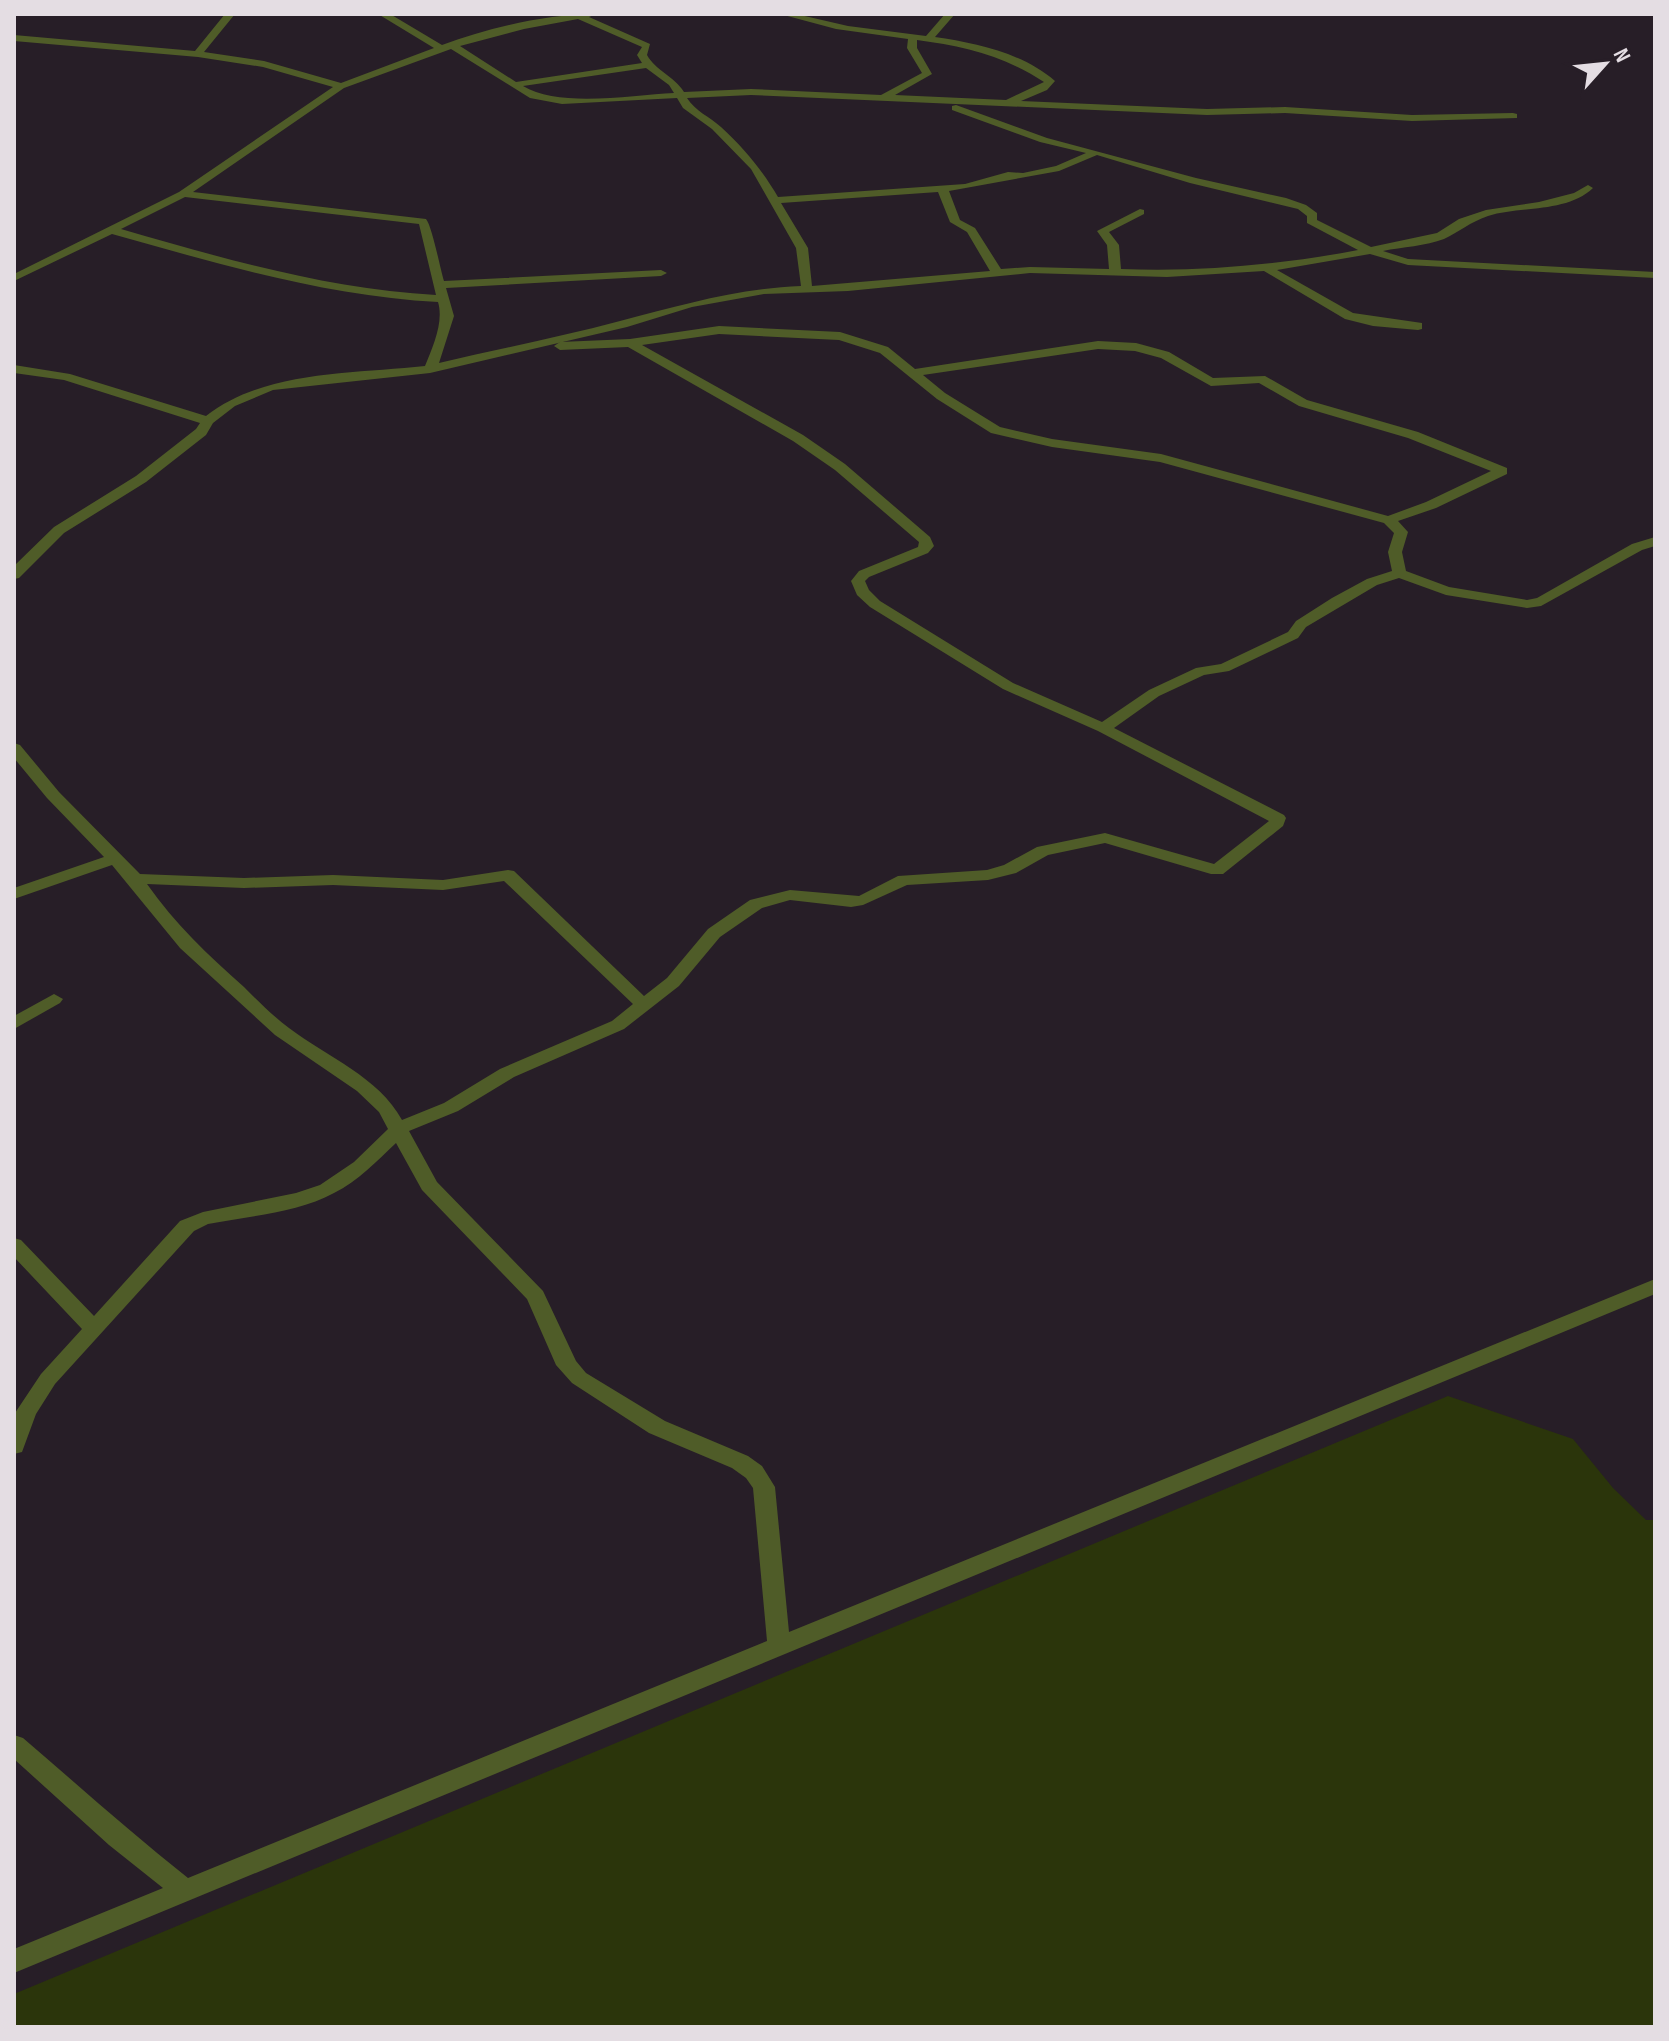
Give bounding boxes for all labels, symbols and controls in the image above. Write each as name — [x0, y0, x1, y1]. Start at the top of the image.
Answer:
north arrow — [1565, 24, 1645, 104]
text: N — [1607, 44, 1636, 67]

